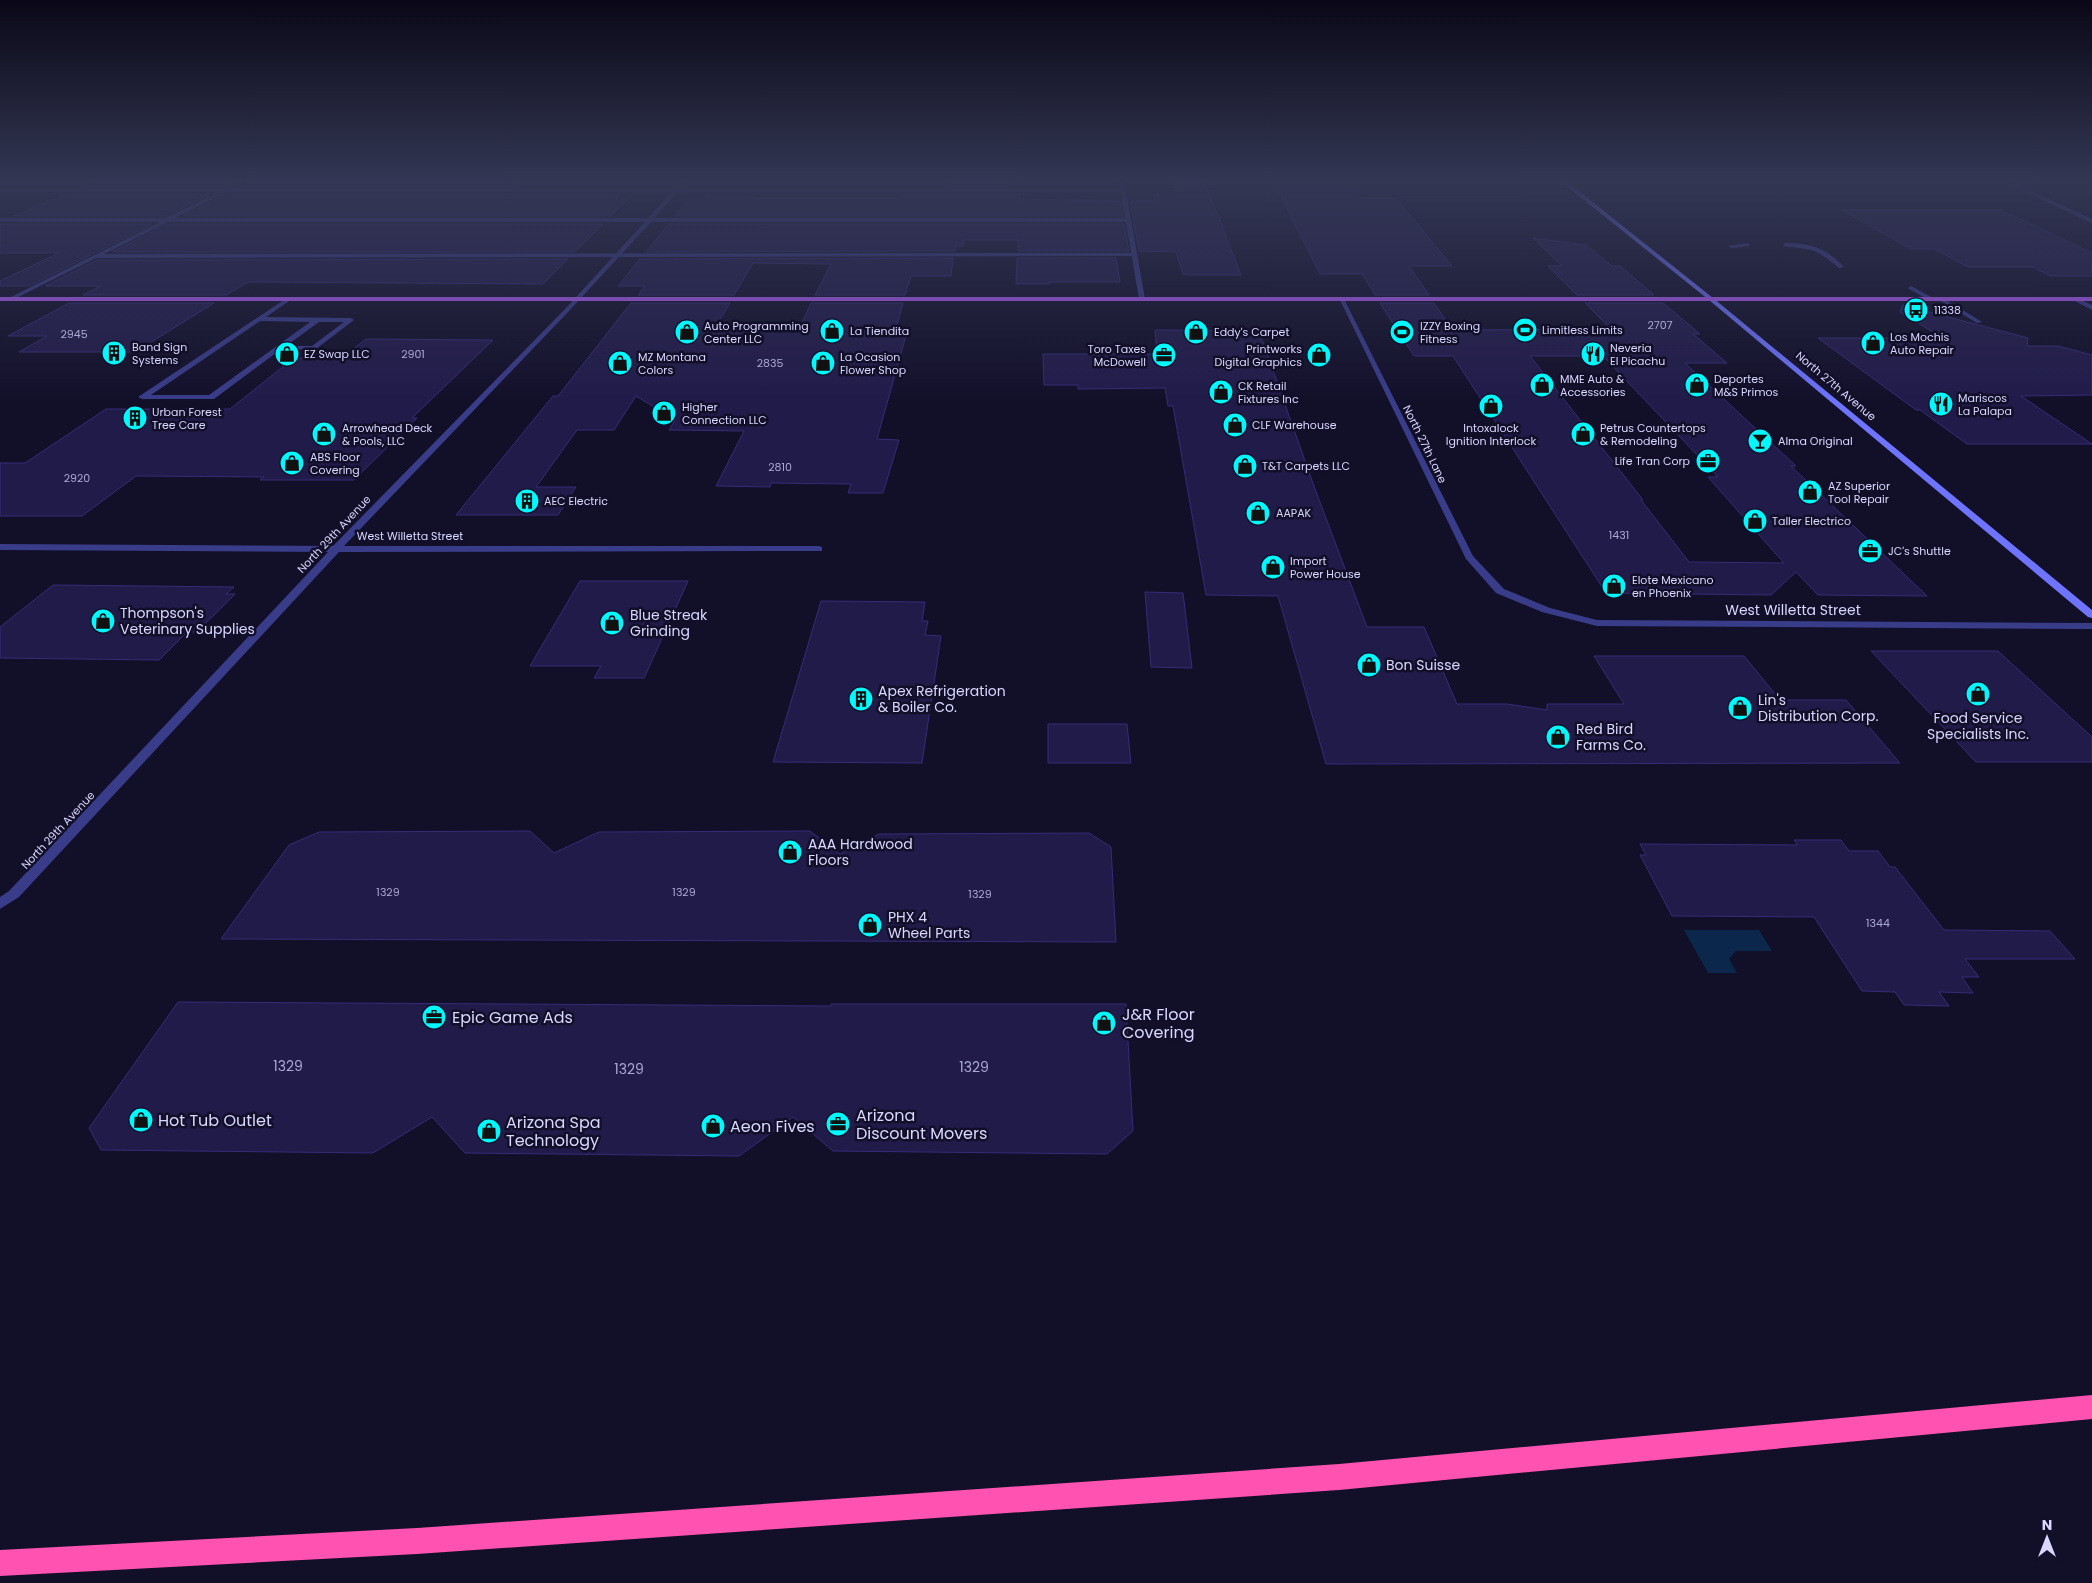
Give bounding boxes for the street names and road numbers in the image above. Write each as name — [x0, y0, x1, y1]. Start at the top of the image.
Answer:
street label: North 27th Avenue — [1792, 348, 1880, 425]
street label: North 27th Lane — [1399, 402, 1451, 486]
street label: North 29th Avenue — [294, 491, 375, 577]
street label: West Willetta Street — [357, 528, 463, 544]
street label: West Willetta Street — [1725, 600, 1861, 620]
street label: North 29th Avenue — [18, 787, 99, 873]

